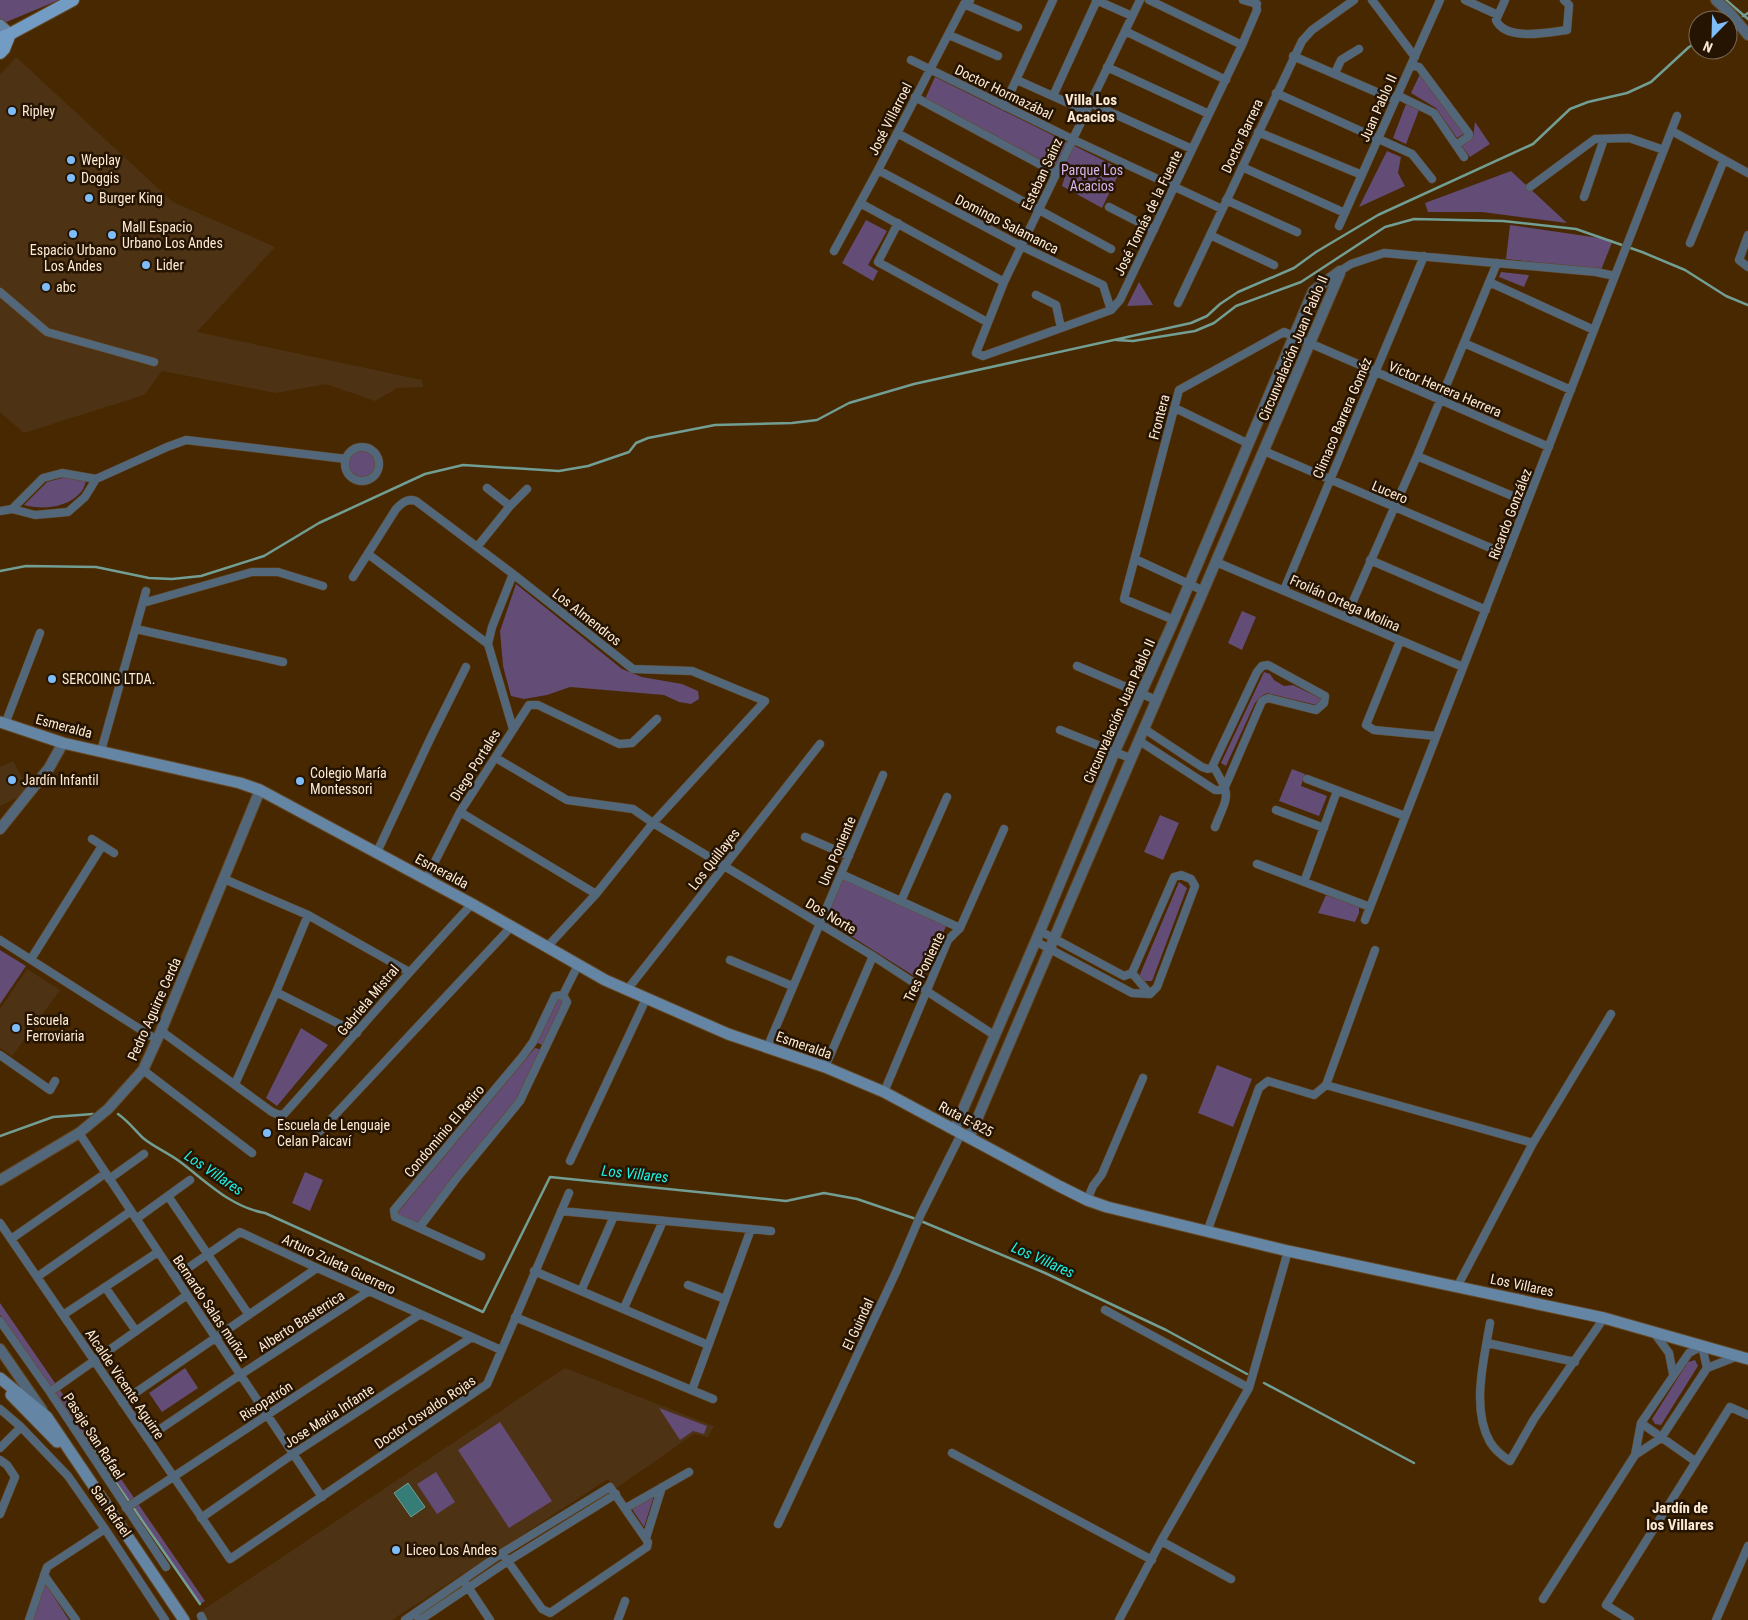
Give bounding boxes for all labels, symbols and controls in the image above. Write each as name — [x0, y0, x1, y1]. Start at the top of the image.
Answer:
north arrow — [1688, 10, 1738, 60]
text: N — [1701, 38, 1715, 56]
street label: Doctor Hormazábal — [952, 61, 1056, 123]
street label: Juan Pablo II — [1356, 72, 1400, 144]
street label: José Villarroel — [865, 80, 915, 158]
district label: Villa Los Acacios — [1065, 91, 1117, 126]
street label: Doctor Barrera — [1218, 96, 1266, 176]
place label: Ripley — [22, 103, 55, 119]
marker: Ripley — [6, 105, 18, 117]
street label: Esteban Sainz — [1018, 135, 1066, 213]
street label: José Tomás de la Fuente — [1111, 147, 1186, 278]
place label: Weplay — [81, 152, 121, 168]
marker: Weplay — [65, 154, 77, 166]
park label: Parque Los Acacios — [1061, 162, 1123, 194]
place label: Doggis — [81, 170, 119, 186]
marker: Doggis — [65, 172, 77, 184]
place label: Burger King — [99, 190, 163, 206]
street label: Domingo Salamanca — [953, 191, 1061, 257]
marker: Burger King — [83, 192, 95, 204]
place label: Mall Espacio Urbano Los Andes — [122, 219, 223, 251]
marker: Espacio Urbano Los Andes — [67, 228, 79, 240]
marker: Mall Espacio Urbano Los Andes — [106, 229, 118, 241]
place label: Espacio Urbano Los Andes — [30, 242, 116, 274]
place label: Lider — [156, 257, 184, 273]
marker: Lider — [140, 259, 152, 271]
street label: Circunvalación Juan Pablo II — [1255, 273, 1331, 423]
place label: abc — [56, 279, 76, 295]
marker: abc — [40, 281, 52, 293]
street label: Climaco Barrera Goméz — [1309, 355, 1375, 481]
street label: Víctor Herrera Herrera — [1386, 358, 1504, 420]
street label: Frontera — [1145, 393, 1173, 441]
street label: Ricardo González — [1485, 466, 1535, 562]
street label: Lucero — [1370, 477, 1410, 507]
street label: Froilán Ortega Molina — [1287, 572, 1403, 634]
street label: Los Almendros — [549, 585, 625, 649]
street label: Circunvalación Juan Pablo II — [1080, 636, 1158, 786]
place label: SERCOING LTDA. — [62, 671, 155, 687]
marker: SERCOING LTDA. — [46, 673, 58, 685]
street label: Esmeralda — [34, 711, 94, 741]
street label: Diego Portales — [447, 726, 503, 804]
place label: Colegio María Montessori — [310, 765, 387, 797]
place label: Jardín Infantil — [22, 772, 99, 788]
marker: Jardín Infantil — [6, 774, 18, 786]
marker: Colegio María Montessori — [294, 775, 306, 787]
street label: Uno Poniente — [815, 814, 859, 888]
street label: Los Quillayes — [685, 825, 743, 893]
street label: Esmeralda — [413, 850, 471, 892]
street label: Dos Norte — [803, 895, 859, 937]
street label: Tres Poniente — [900, 929, 948, 1005]
street label: Pedro Aguirre Cerda — [124, 955, 184, 1063]
street label: Gabriela Mistral — [334, 961, 402, 1039]
place label: Escuela Ferroviaria — [26, 1012, 85, 1044]
marker: Escuela Ferroviaria — [10, 1022, 22, 1034]
street label: Esmeralda — [774, 1028, 834, 1062]
street label: Condominio El Retiro — [401, 1082, 487, 1180]
street label: Ruta E-825 — [936, 1098, 996, 1140]
place label: Escuela de Lenguaje Celan Paicaví — [277, 1117, 391, 1149]
marker: Escuela de Lenguaje Celan Paicaví — [261, 1127, 273, 1139]
water label: Los Villares — [181, 1147, 247, 1199]
water label: Los Villares — [601, 1162, 670, 1186]
street label: Arturo Zuleta Guerrero — [280, 1231, 398, 1297]
water label: Los Villares — [1009, 1238, 1078, 1282]
street label: Bernardo Salas muñoz — [170, 1252, 252, 1364]
street label: Los Villares — [1489, 1270, 1555, 1300]
street label: Alberto Basterrica — [255, 1287, 347, 1355]
street label: El Guindal — [839, 1296, 877, 1352]
street label: Alcalde Vicente Aguirre — [82, 1326, 168, 1442]
street label: Doctor Osvaldo Rojas — [371, 1372, 479, 1452]
street label: Risopatrón — [237, 1378, 295, 1424]
street label: Jose Maria Infante — [281, 1381, 377, 1451]
street label: Pasaje San Rafael — [60, 1390, 128, 1482]
street label: San Rafael — [88, 1482, 134, 1540]
district label: Jardín de los Villares — [1646, 1499, 1714, 1534]
place label: Liceo Los Andes — [406, 1542, 497, 1558]
marker: Liceo Los Andes — [390, 1544, 402, 1556]

